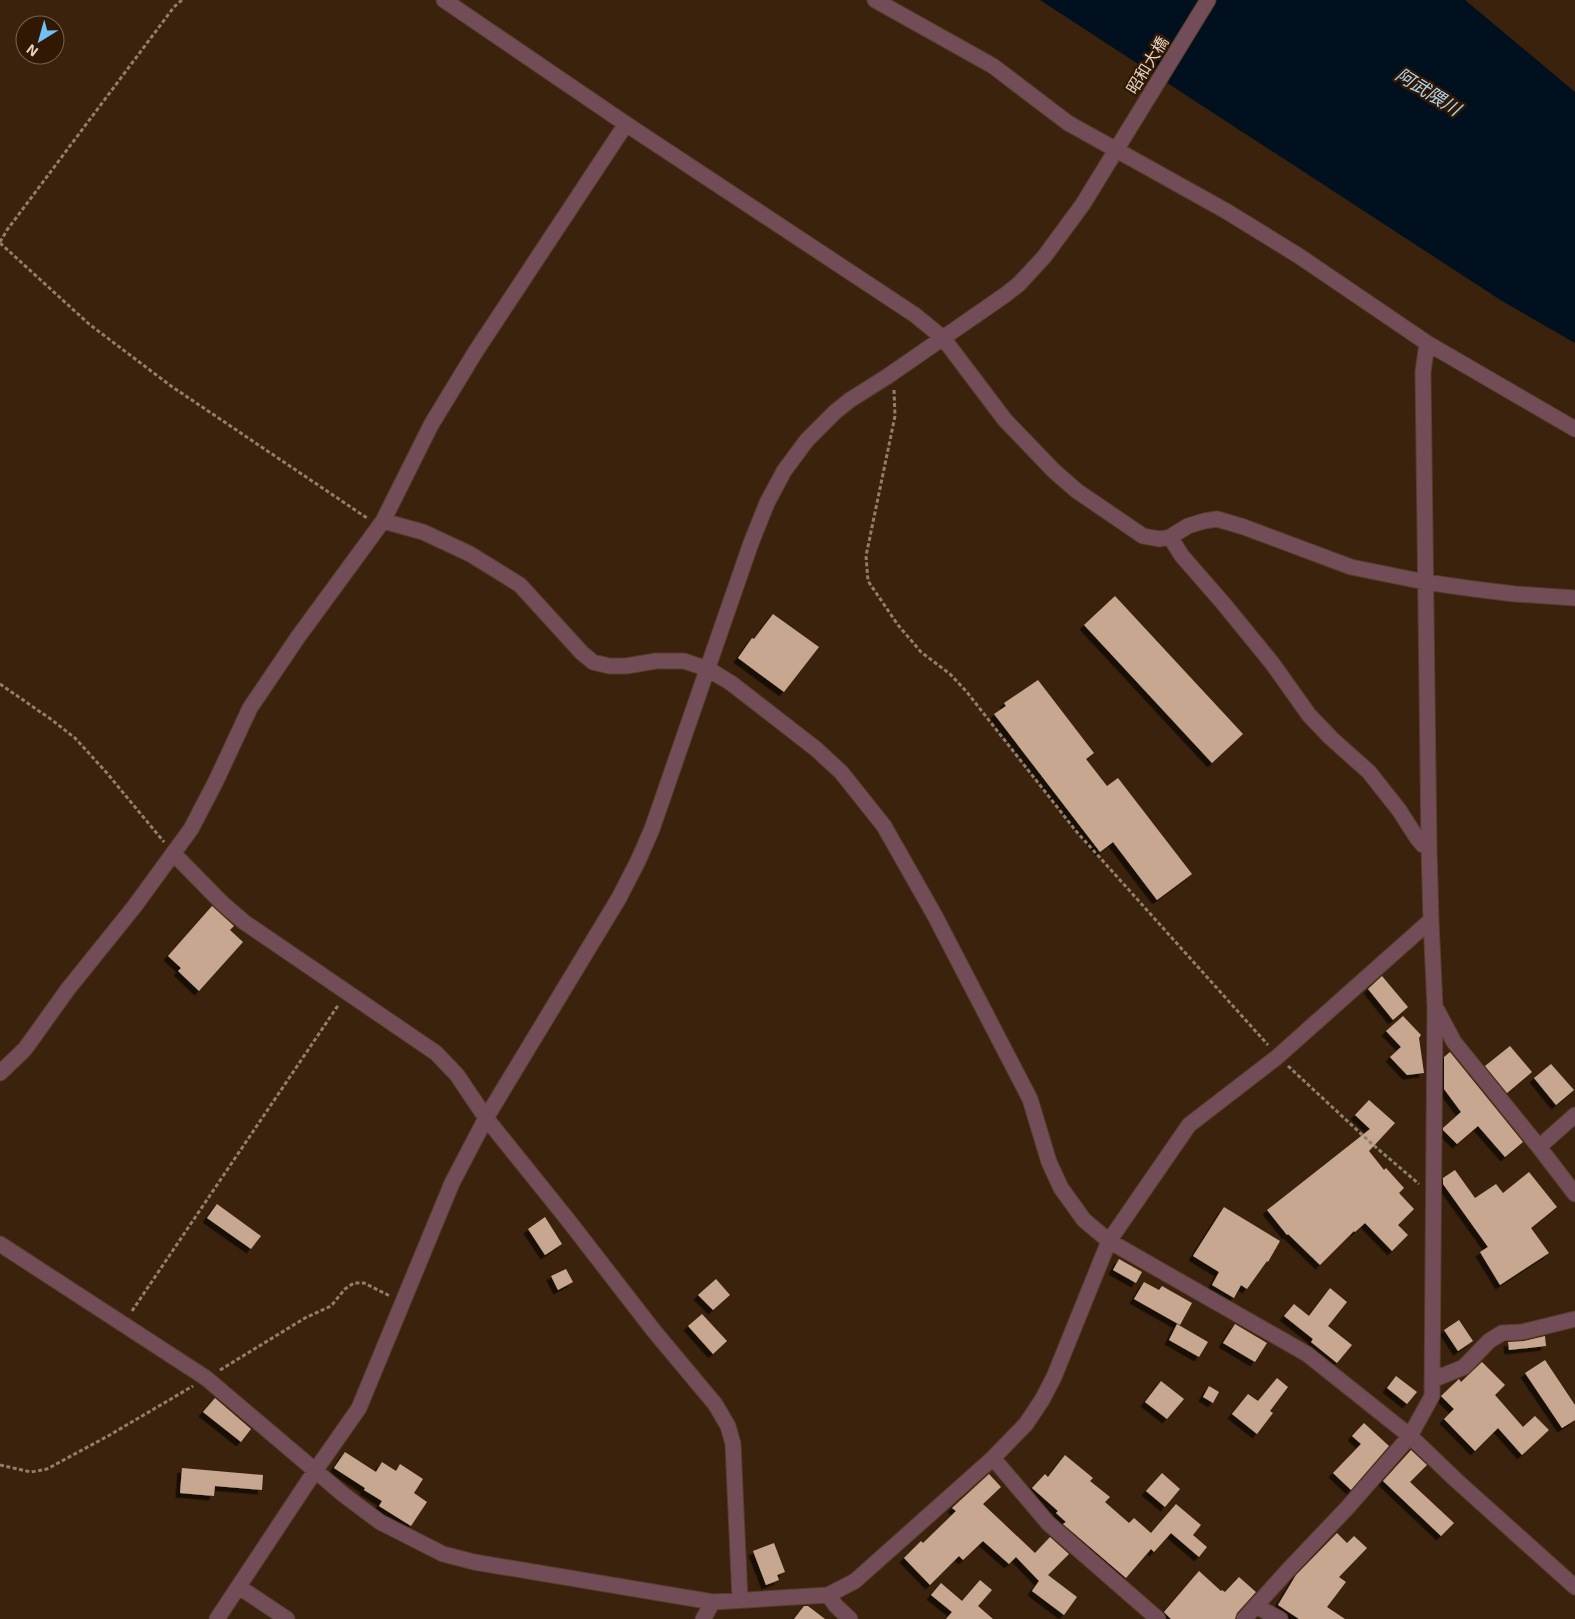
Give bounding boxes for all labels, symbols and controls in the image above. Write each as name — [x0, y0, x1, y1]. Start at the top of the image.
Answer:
north arrow — [15, 15, 65, 65]
street label: 昭和大橋 — [1122, 33, 1172, 97]
text: N — [23, 41, 41, 61]
water label: 阿武隈川 — [1392, 63, 1467, 121]

